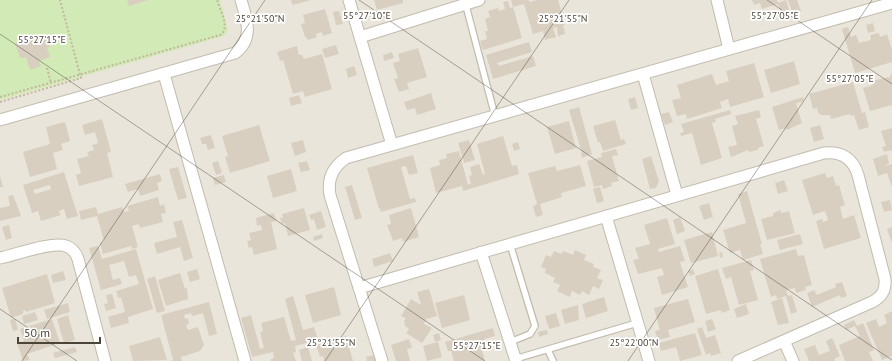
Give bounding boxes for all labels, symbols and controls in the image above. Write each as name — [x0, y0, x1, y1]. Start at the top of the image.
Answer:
text: 55°27'10"E — [343, 9, 391, 22]
text: 55°27'05"E — [751, 9, 799, 22]
text: 25°21'50"N — [235, 12, 285, 25]
text: 25°21'55"N — [538, 12, 588, 25]
text: 55°27'15"E — [18, 33, 66, 46]
text: 55°27'05"E — [826, 72, 874, 85]
scale bar — [18, 319, 100, 345]
text: 50 m — [24, 325, 50, 340]
text: 25°21'55"N — [306, 336, 356, 349]
text: 25°22'00"N — [609, 336, 659, 349]
text: 55°27'15"E — [453, 339, 501, 352]

